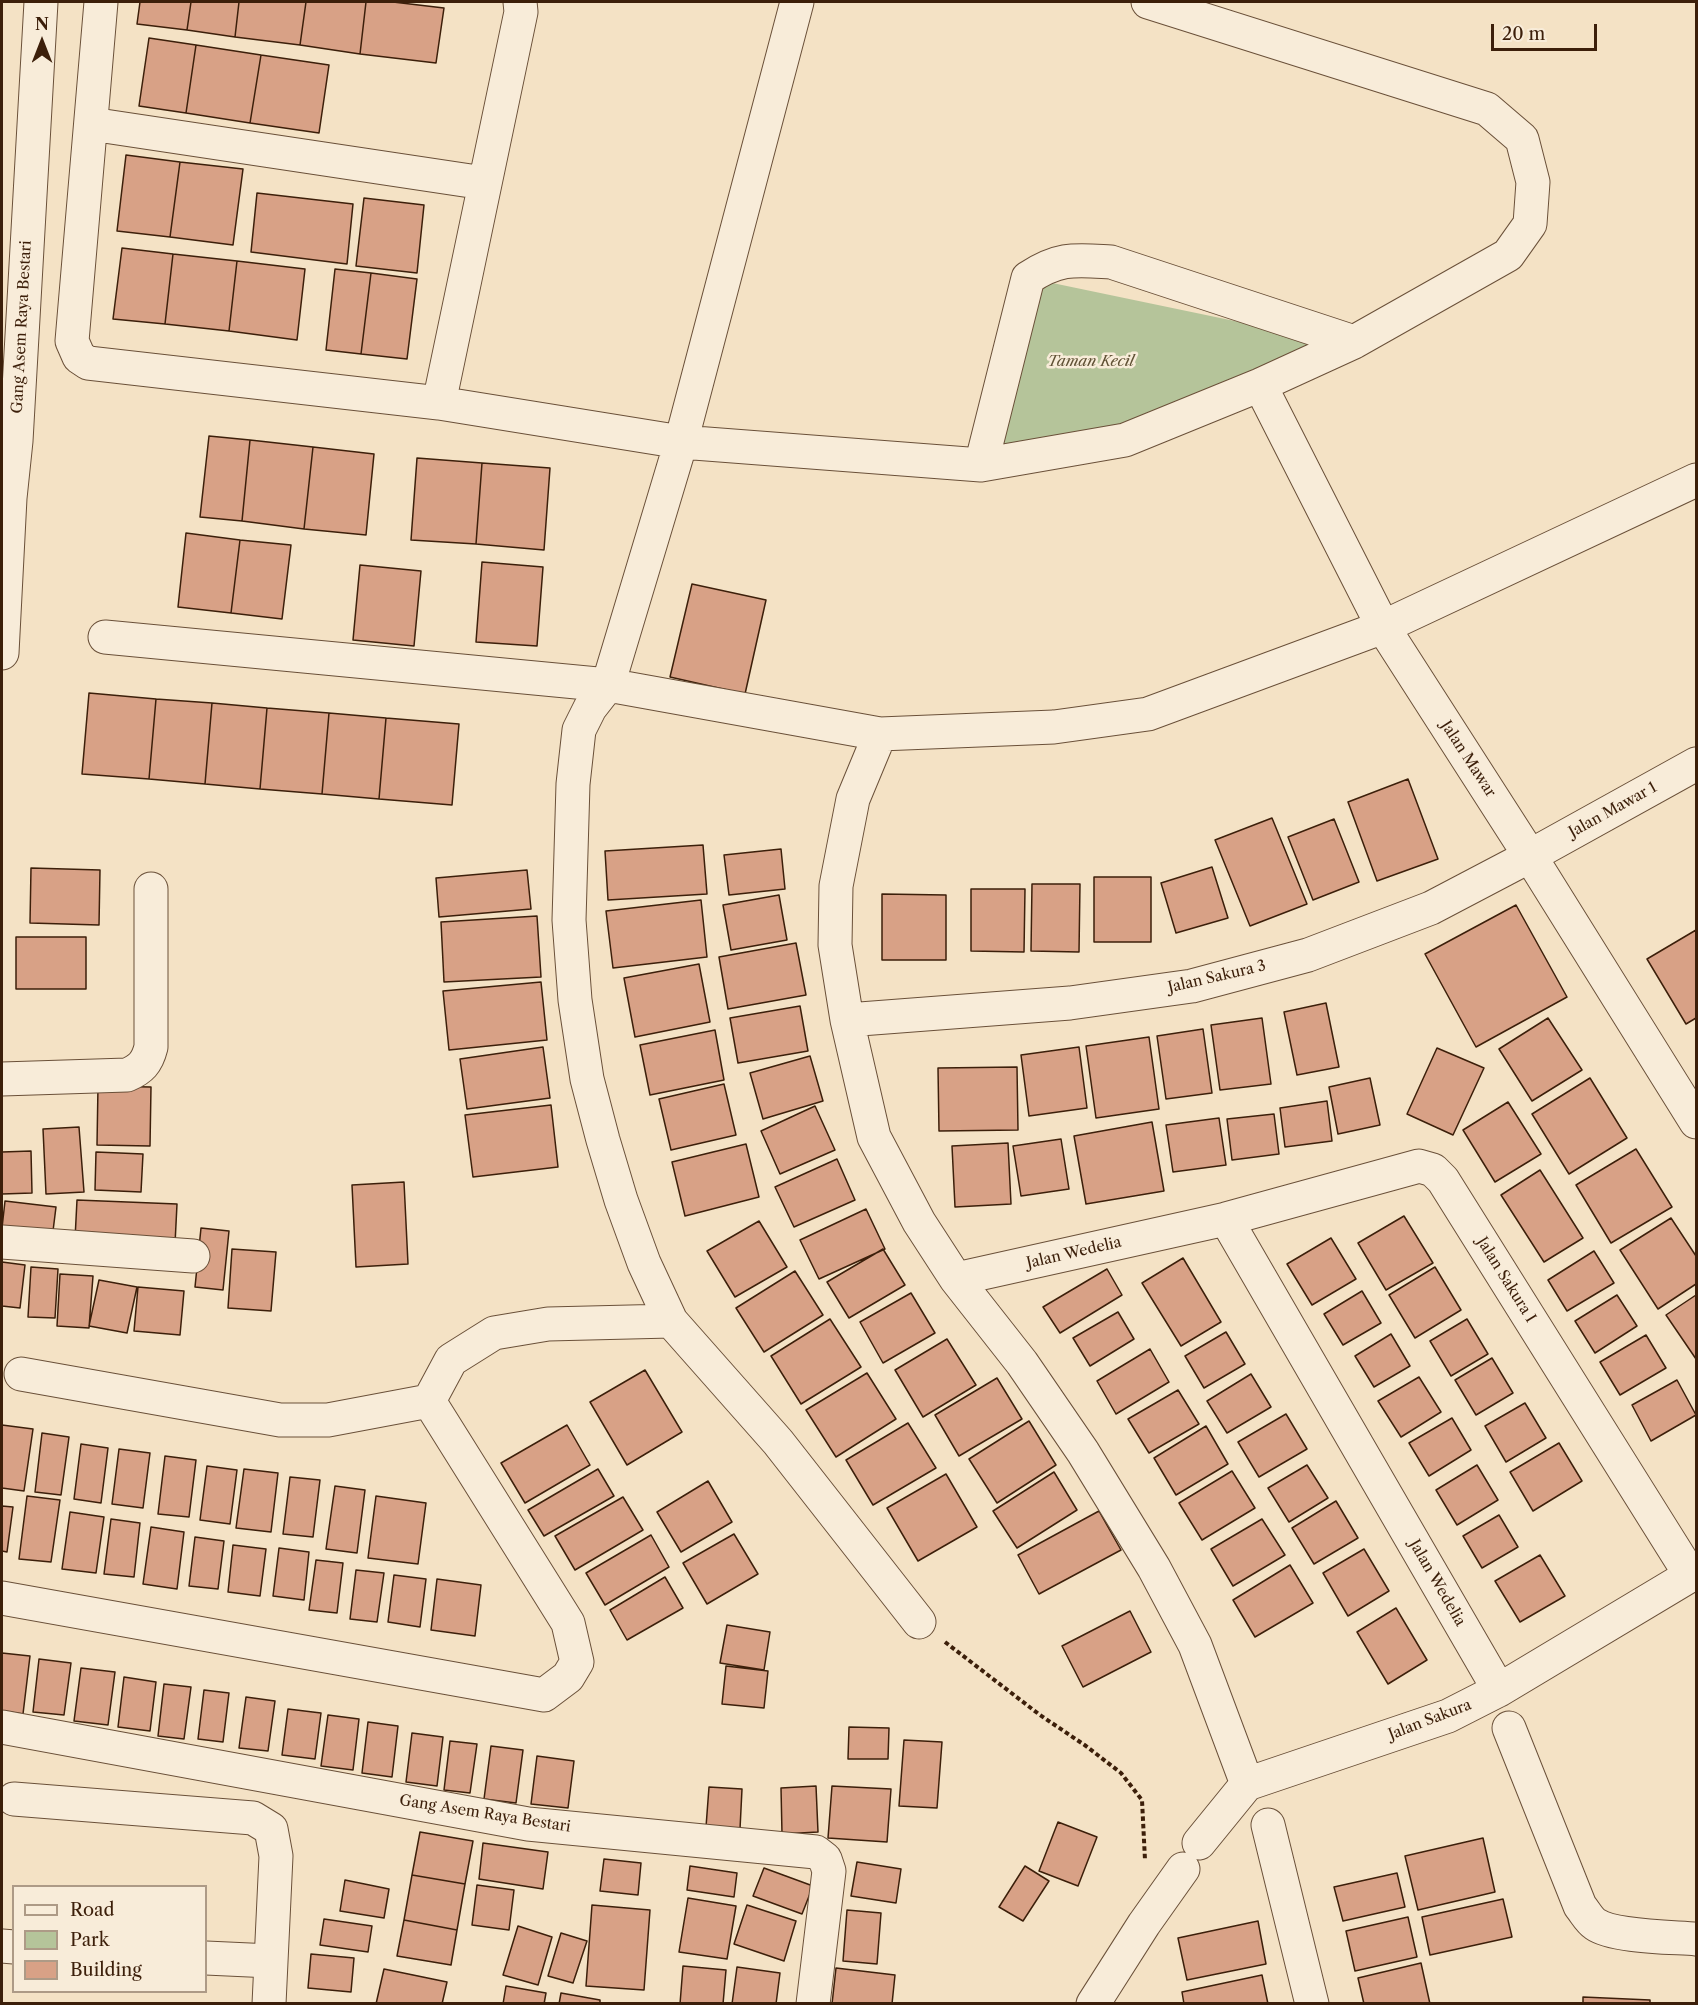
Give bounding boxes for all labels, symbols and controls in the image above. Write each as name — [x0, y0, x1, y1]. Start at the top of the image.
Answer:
north arrow — [12, 12, 72, 72]
scale bar — [1494, 12, 1600, 50]
text: N — [35, 14, 49, 34]
text: 20 m — [1502, 23, 1545, 45]
street label: Gang Asem Raya Bestari — [8, 240, 36, 414]
park label: Taman Kecil — [1048, 353, 1134, 371]
street label: Jalan Mawar — [1437, 717, 1499, 801]
street label: Jalan Mawar 1 — [1566, 778, 1660, 842]
street label: Jalan Sakura 3 — [1166, 957, 1268, 997]
street label: Jalan Wedelia — [1025, 1233, 1123, 1273]
street label: Jalan Sakura I — [1473, 1234, 1539, 1326]
street label: Jalan Wedelia — [1405, 1537, 1469, 1629]
street label: Jalan Sakura — [1386, 1696, 1474, 1744]
street label: Gang Asem Raya Bestari — [398, 1792, 572, 1836]
legend — [12, 1885, 207, 1993]
text: Road — [70, 1899, 115, 1921]
text: Park — [70, 1929, 109, 1951]
text: Building — [70, 1959, 142, 1981]

